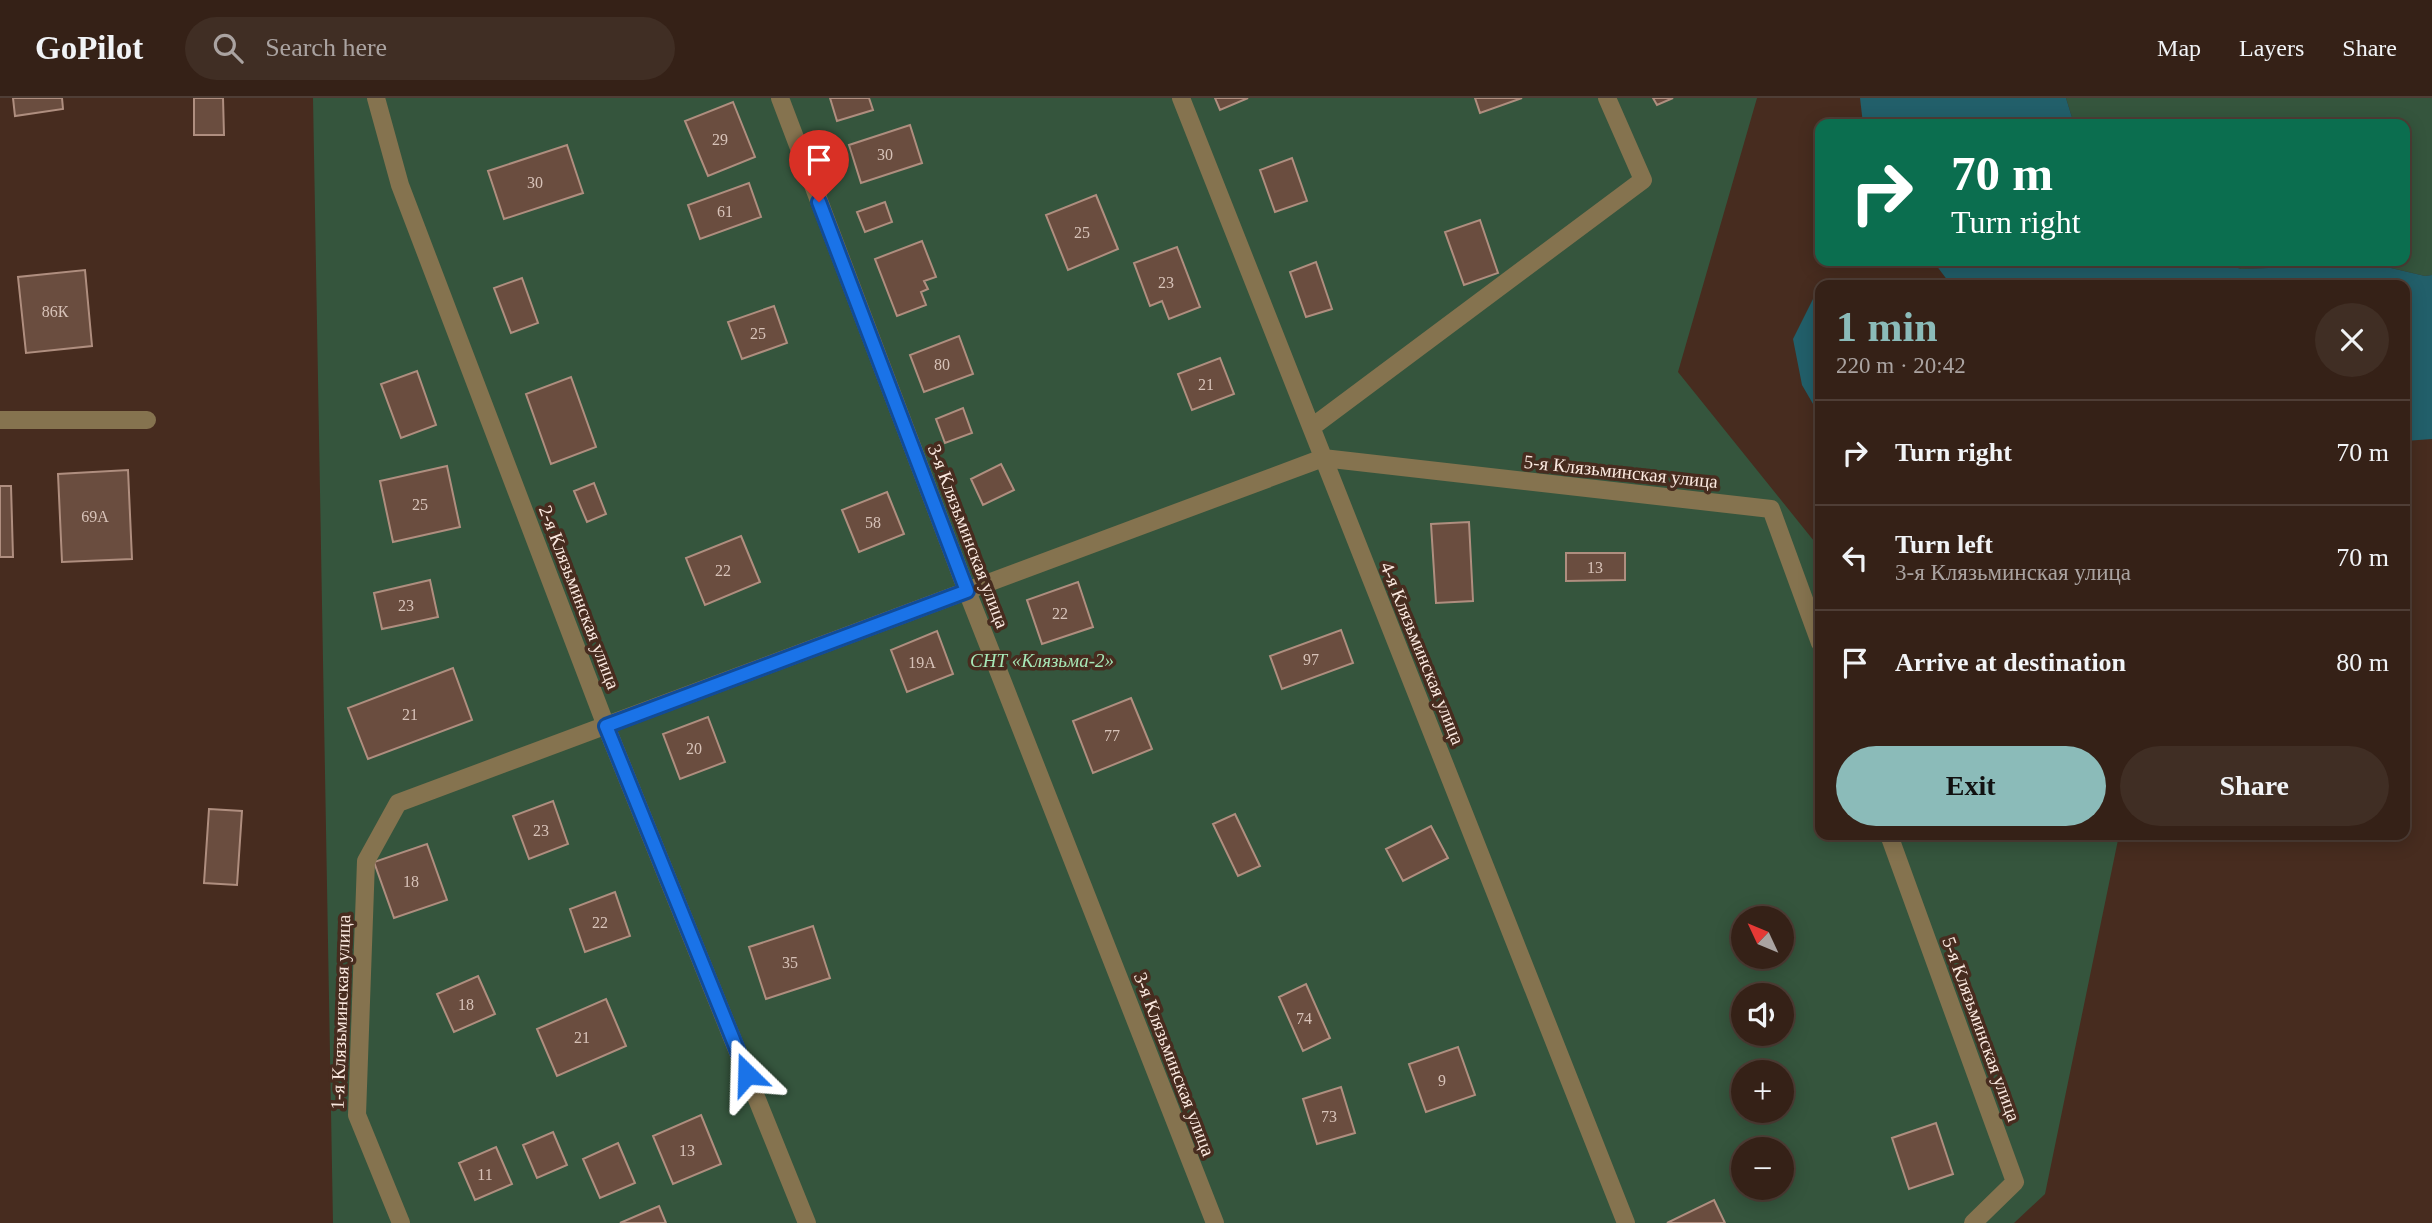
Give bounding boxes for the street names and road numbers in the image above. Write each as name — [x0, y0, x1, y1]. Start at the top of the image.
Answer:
street label: 3-я Клязьминская улица — [924, 441, 1013, 631]
street label: 5-я Клязьминская улица — [1523, 451, 1720, 492]
street label: 2-я Клязьминская улица — [535, 502, 624, 692]
street label: 4-я Клязьминская улица — [1376, 559, 1469, 748]
street label: 1-я Клязьминская улица — [327, 914, 354, 1110]
street label: 5-я Клязьминская улица — [1938, 934, 2025, 1125]
street label: 3-я Клязьминская улица — [1130, 969, 1219, 1159]

